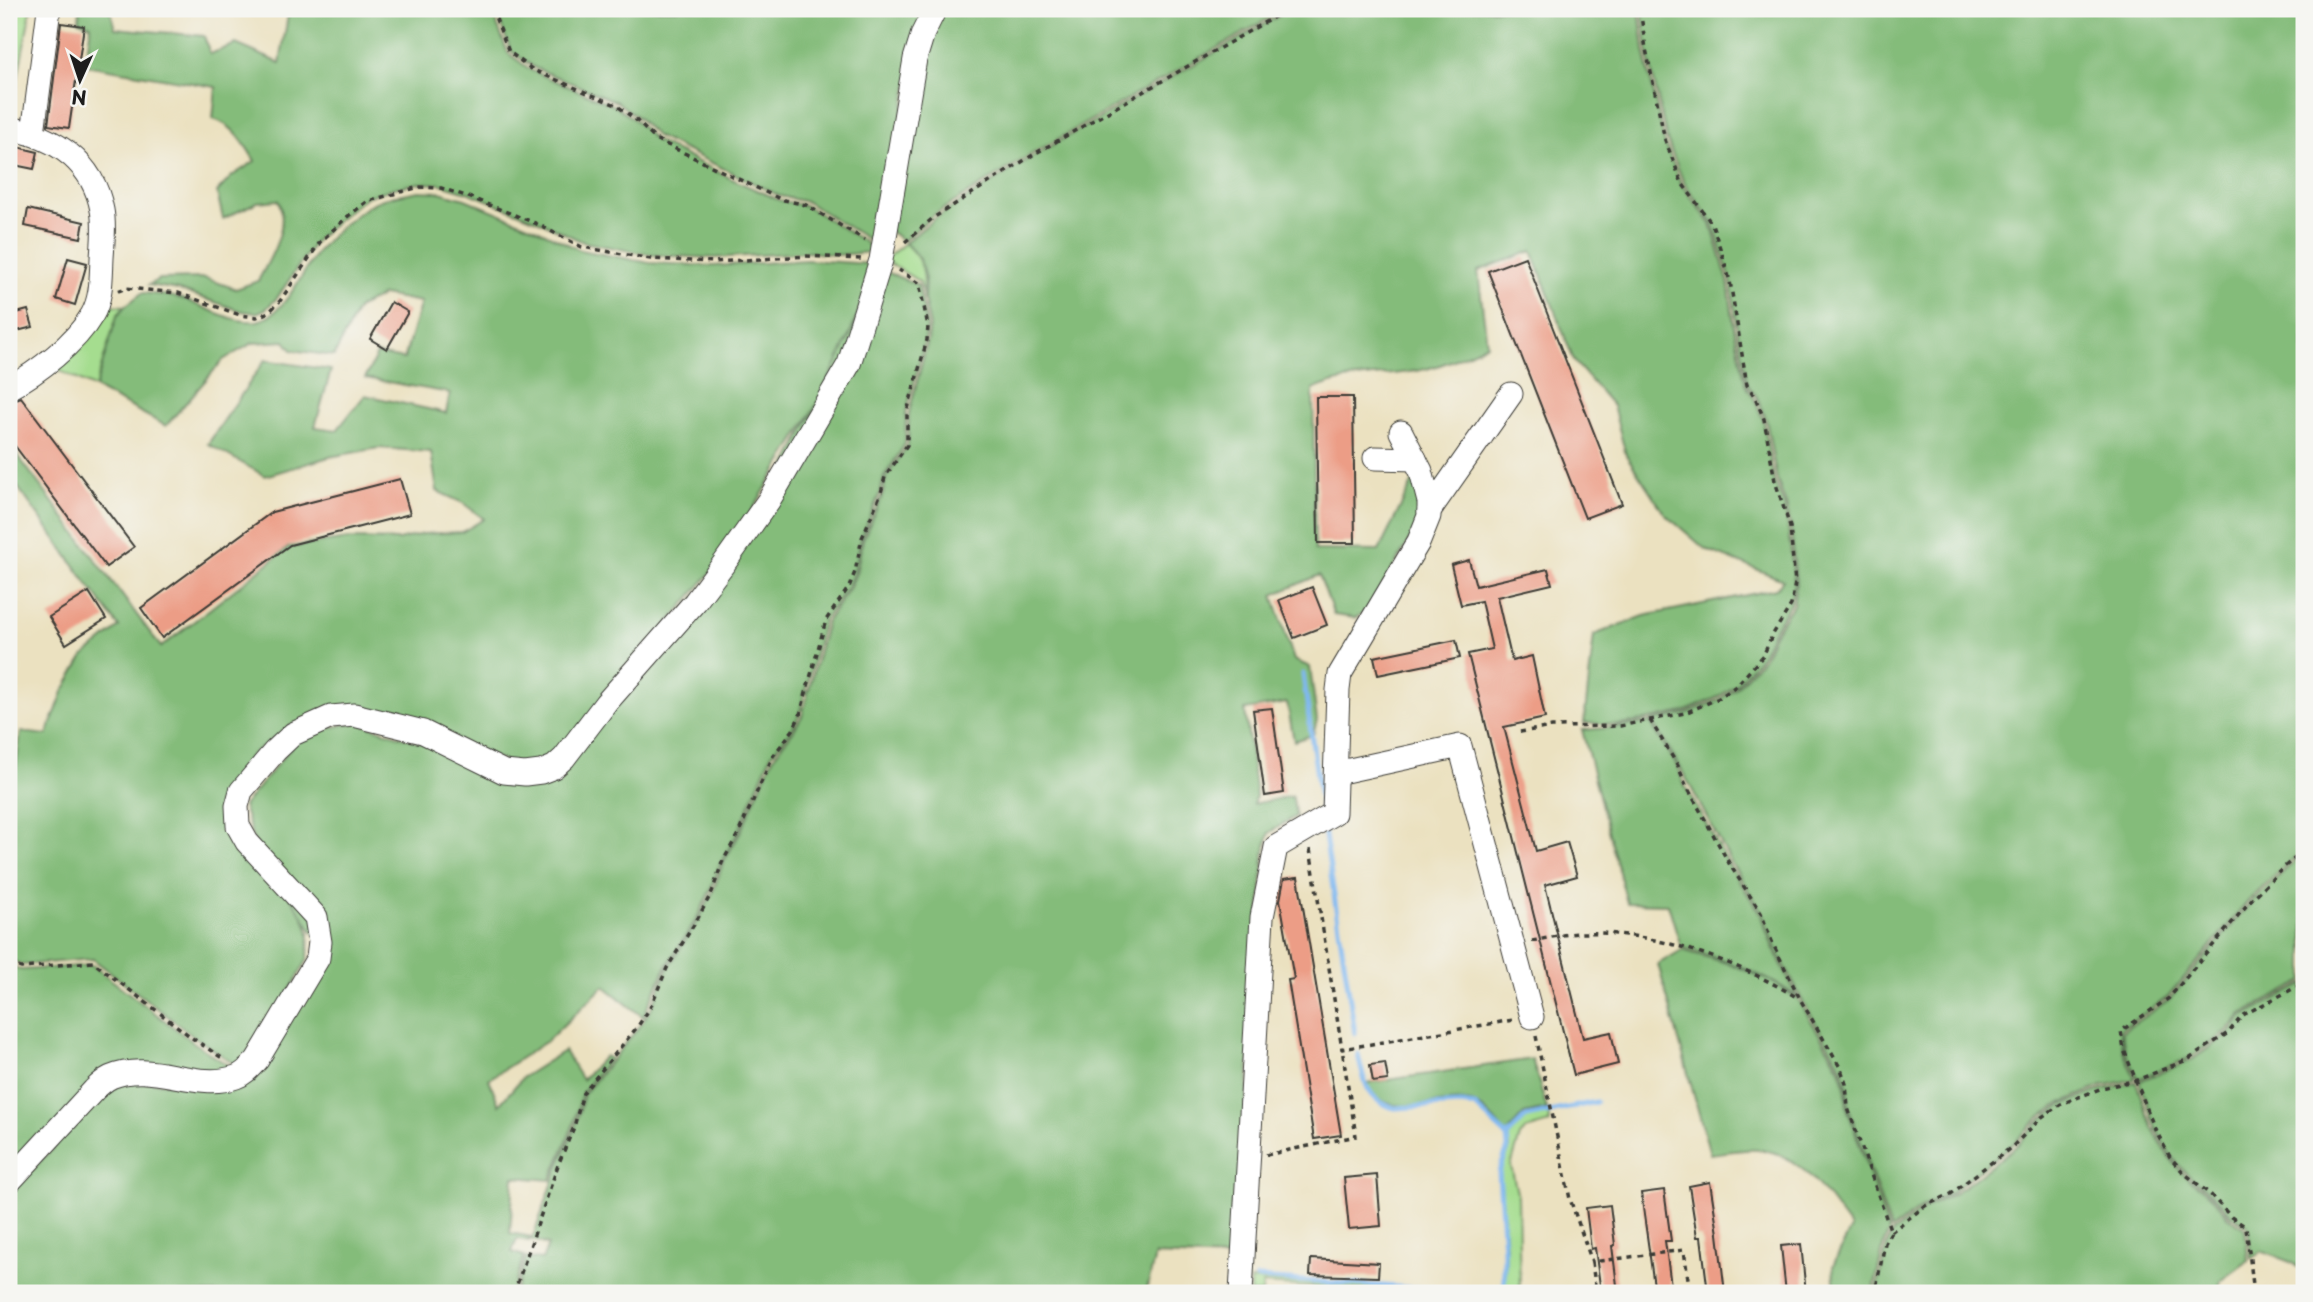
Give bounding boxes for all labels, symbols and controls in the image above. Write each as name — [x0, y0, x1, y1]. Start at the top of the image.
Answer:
north arrow — [46, 46, 116, 116]
text: N — [71, 84, 87, 112]

